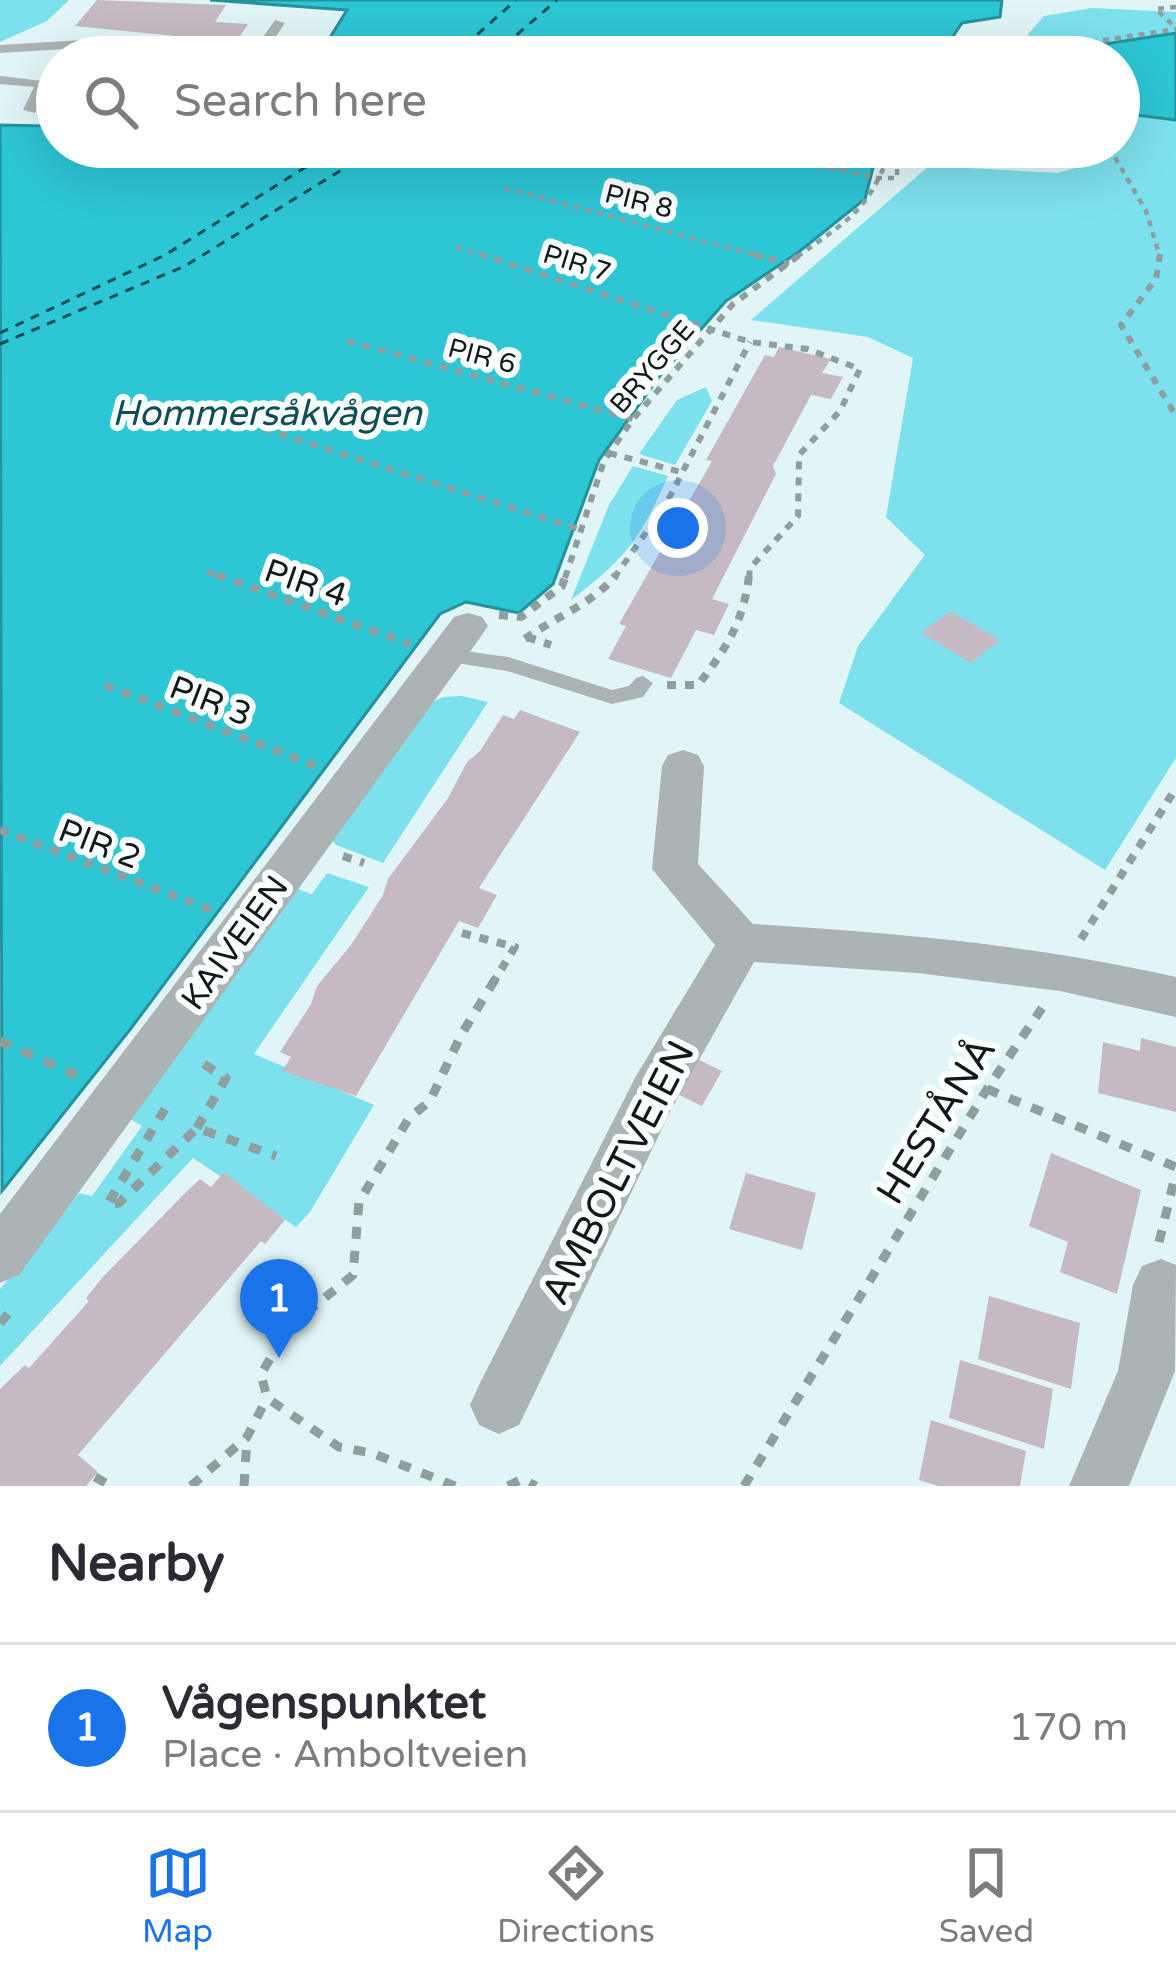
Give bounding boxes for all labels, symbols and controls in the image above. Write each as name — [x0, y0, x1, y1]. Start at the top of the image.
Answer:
search box — [36, 36, 1140, 168]
icon: search — [78, 69, 144, 135]
text: Search here — [174, 75, 427, 129]
street label: PIR 8 — [601, 177, 676, 226]
street label: PIR 7 — [539, 238, 615, 289]
street label: BRYGGE — [603, 314, 702, 421]
street label: PIR 6 — [444, 332, 519, 381]
water label: Hommersåkvågen — [112, 392, 423, 435]
your location — [648, 498, 708, 558]
street label: PIR 4 — [259, 551, 352, 616]
street label: PIR 3 — [164, 668, 257, 735]
street label: PIR 2 — [53, 811, 146, 878]
street label: KAIVEIEN — [173, 868, 297, 1018]
street label: HESTÅNÅ — [867, 1029, 1006, 1213]
street label: AMBOLTVEIEN — [532, 1033, 705, 1312]
pin: 1 — [240, 1259, 318, 1358]
text: Nearby — [48, 1533, 225, 1595]
text: Vågenspunktet — [162, 1677, 486, 1731]
text: 1 — [75, 1704, 99, 1751]
text: 170 m — [1009, 1704, 1128, 1751]
text: Place · Amboltveien — [162, 1731, 528, 1778]
tab: Map — [142, 1840, 213, 1951]
tab: Directions — [497, 1840, 655, 1951]
tab: Saved — [939, 1840, 1034, 1951]

